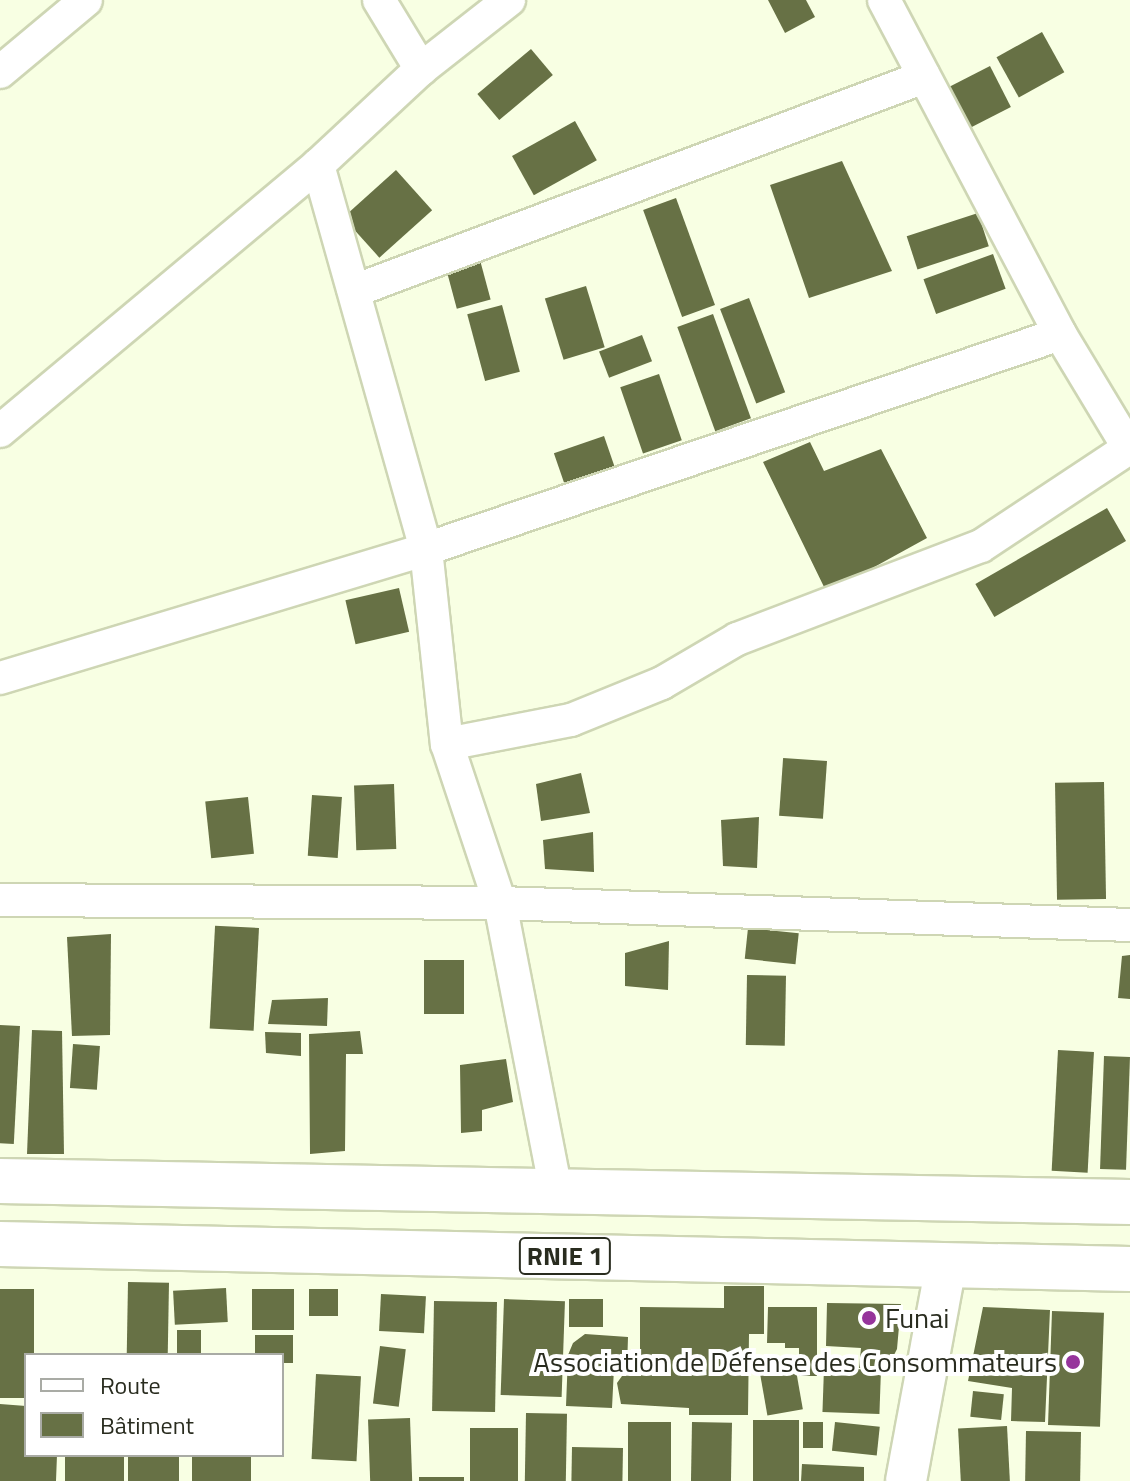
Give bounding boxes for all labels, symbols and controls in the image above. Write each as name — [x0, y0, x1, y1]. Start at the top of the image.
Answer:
road number: RNIE 1 — [517, 1234, 613, 1278]
place label: Funai — [885, 1301, 949, 1335]
marker: Funai — [860, 1309, 878, 1327]
place label: Association de Défense des Consommateurs — [533, 1345, 1057, 1379]
legend — [24, 1353, 284, 1457]
marker: Association de Défense des Consommateurs — [1064, 1353, 1082, 1371]
text: Route — [100, 1367, 161, 1403]
text: Bâtiment — [100, 1407, 194, 1443]

